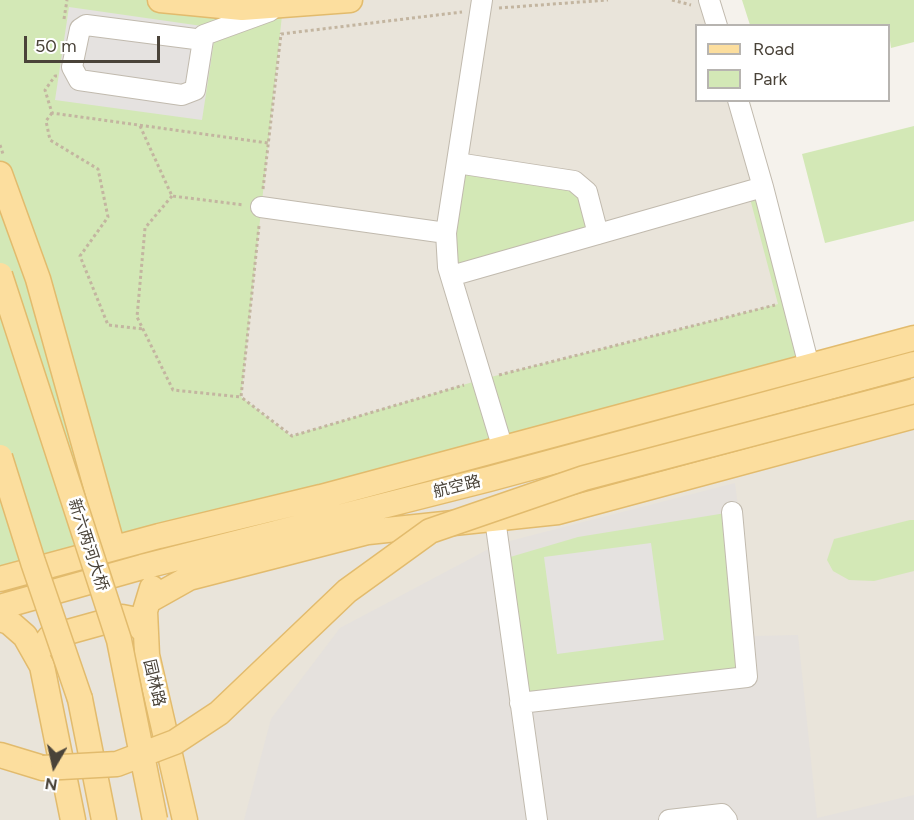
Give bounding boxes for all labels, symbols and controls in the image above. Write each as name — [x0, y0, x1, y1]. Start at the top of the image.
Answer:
scale bar — [27, 24, 164, 62]
legend — [695, 24, 890, 102]
text: 50 m — [35, 35, 77, 57]
text: Road — [753, 38, 794, 60]
text: Park — [753, 68, 787, 90]
street label: 航空路 — [431, 472, 483, 502]
street label: 新六两河大桥 — [64, 496, 112, 594]
street label: 园林路 — [139, 657, 169, 709]
north arrow — [24, 736, 84, 796]
text: N — [44, 774, 59, 795]

